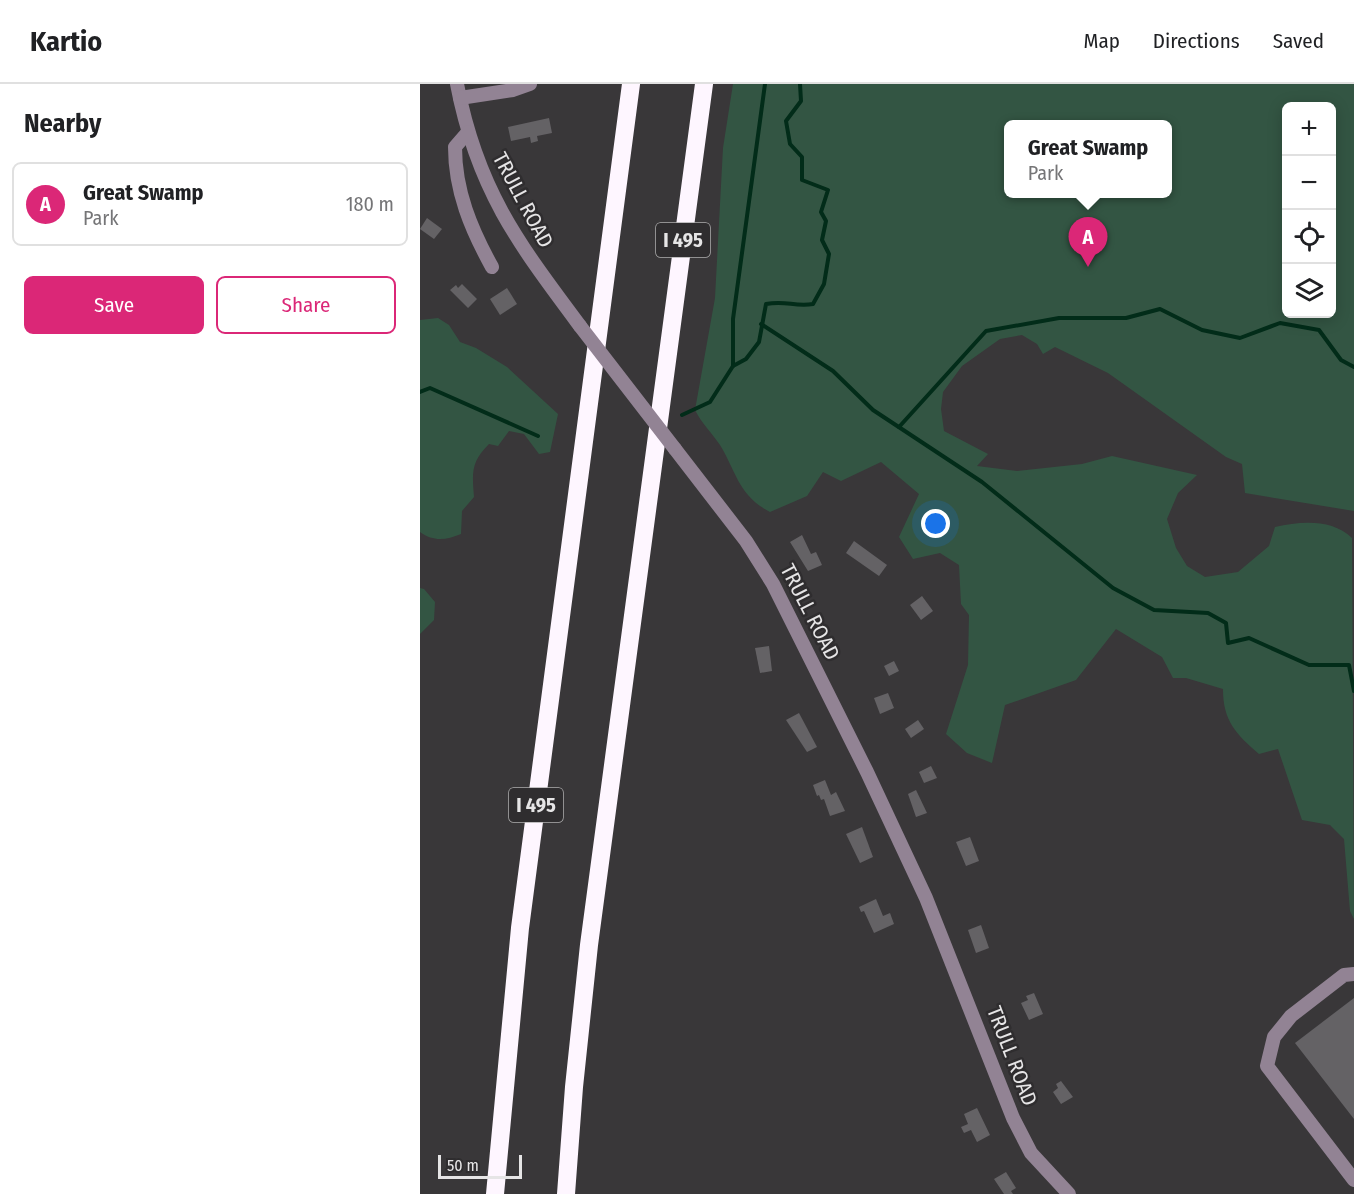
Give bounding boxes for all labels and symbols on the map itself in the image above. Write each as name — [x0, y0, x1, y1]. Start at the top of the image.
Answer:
street label: TRULL ROAD — [487, 148, 559, 252]
pin: A — [1068, 218, 1108, 267]
road number: I 495 — [656, 223, 710, 257]
your location — [921, 509, 950, 538]
street label: TRULL ROAD — [775, 560, 845, 664]
road number: I 495 — [509, 788, 563, 822]
street label: TRULL ROAD — [981, 1003, 1043, 1109]
scale bar — [438, 1152, 522, 1180]

